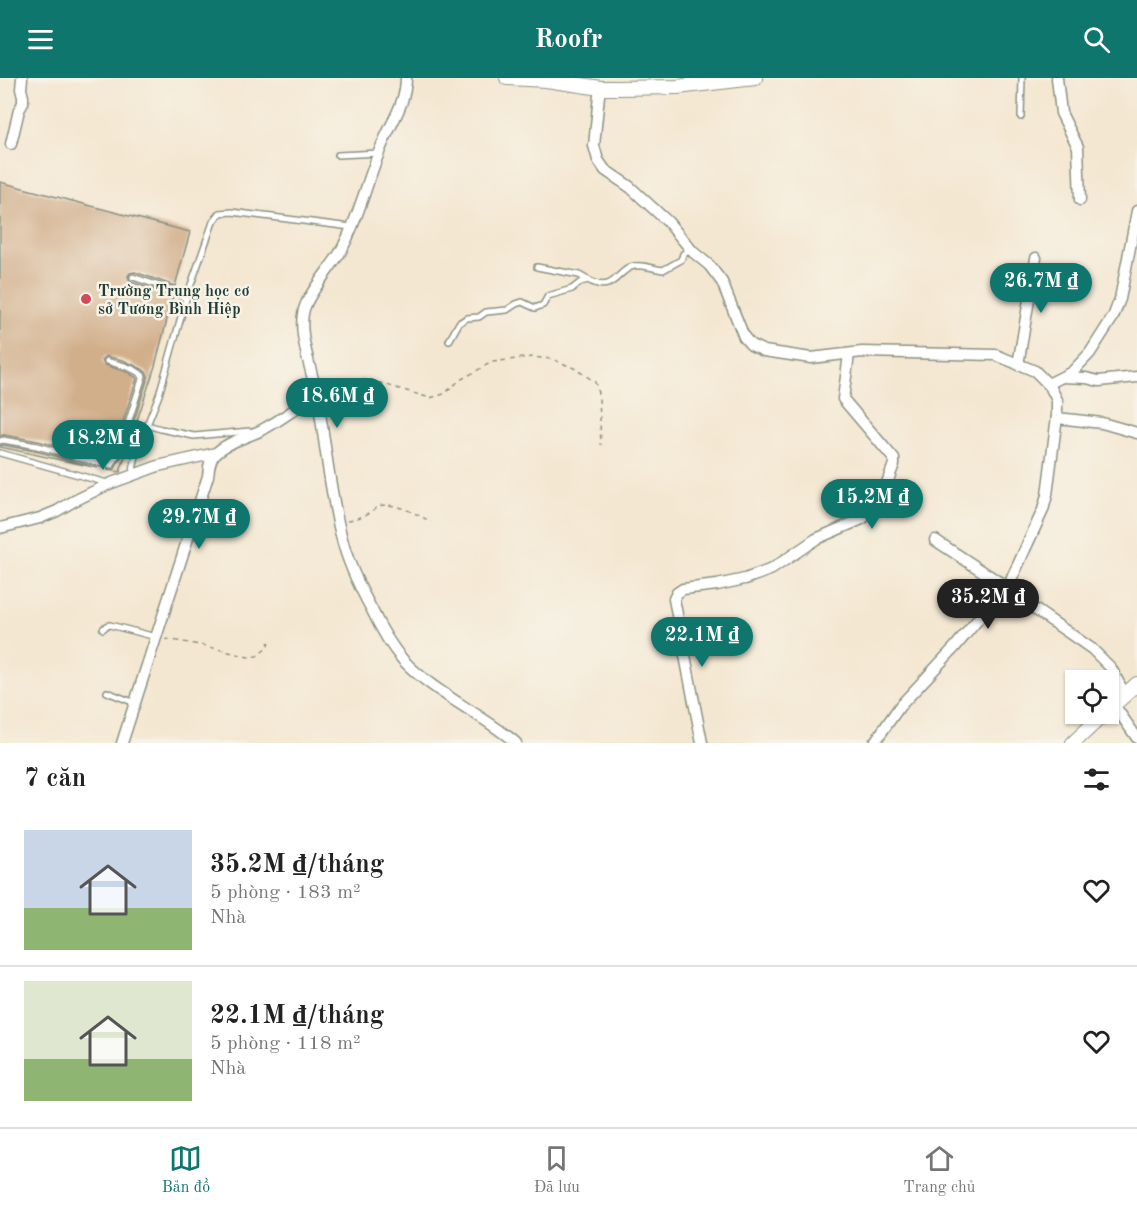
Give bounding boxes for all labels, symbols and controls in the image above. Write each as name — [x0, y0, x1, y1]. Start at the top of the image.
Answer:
icon: menu — [24, 23, 57, 56]
icon: search — [1080, 23, 1113, 56]
text: Roofr — [534, 26, 603, 53]
pin: 26.7M ₫ — [986, 263, 1096, 314]
text: 26.7M ₫ — [1004, 272, 1078, 292]
place label: Trường Trung học cơ sở Tương Bình Hiệp — [98, 284, 250, 318]
marker: Trường Trung học cơ sở Tương Bình Hiệp — [79, 292, 93, 306]
pin: 18.6M ₫ — [282, 378, 392, 429]
text: 18.6M ₫ — [300, 387, 374, 407]
pin: 18.2M ₫ — [48, 420, 158, 471]
text: 18.2M ₫ — [66, 429, 140, 449]
pin: 15.2M ₫ — [817, 479, 927, 530]
text: 15.2M ₫ — [835, 488, 909, 508]
pin: 29.7M ₫ — [144, 499, 254, 550]
text: 29.7M ₫ — [162, 508, 236, 528]
pin: 35.2M ₫ — [933, 579, 1043, 630]
text: 35.2M ₫ — [951, 588, 1025, 608]
pin: 22.1M ₫ — [647, 617, 757, 668]
text: 22.1M ₫ — [665, 626, 739, 646]
map controls — [1065, 670, 1119, 724]
button: locate — [1065, 670, 1119, 724]
icon: filters — [1080, 763, 1113, 796]
text: 7 căn — [24, 766, 86, 792]
text: 35.2M ₫/tháng — [210, 852, 384, 878]
icon: home — [72, 854, 144, 926]
icon: heart — [1080, 874, 1113, 907]
text: 5 phòng · 183 m² — [210, 883, 361, 903]
text: Nhà — [210, 908, 246, 928]
text: 22.1M ₫/tháng — [210, 1003, 384, 1029]
icon: home — [72, 1005, 144, 1077]
icon: heart — [1080, 1025, 1113, 1058]
text: 5 phòng · 118 m² — [210, 1034, 361, 1054]
text: Nhà — [210, 1059, 246, 1079]
tab: Bản đồ — [162, 1142, 210, 1198]
tab: Đã lưu — [534, 1142, 580, 1198]
tab: Trang chủ — [903, 1142, 975, 1198]

